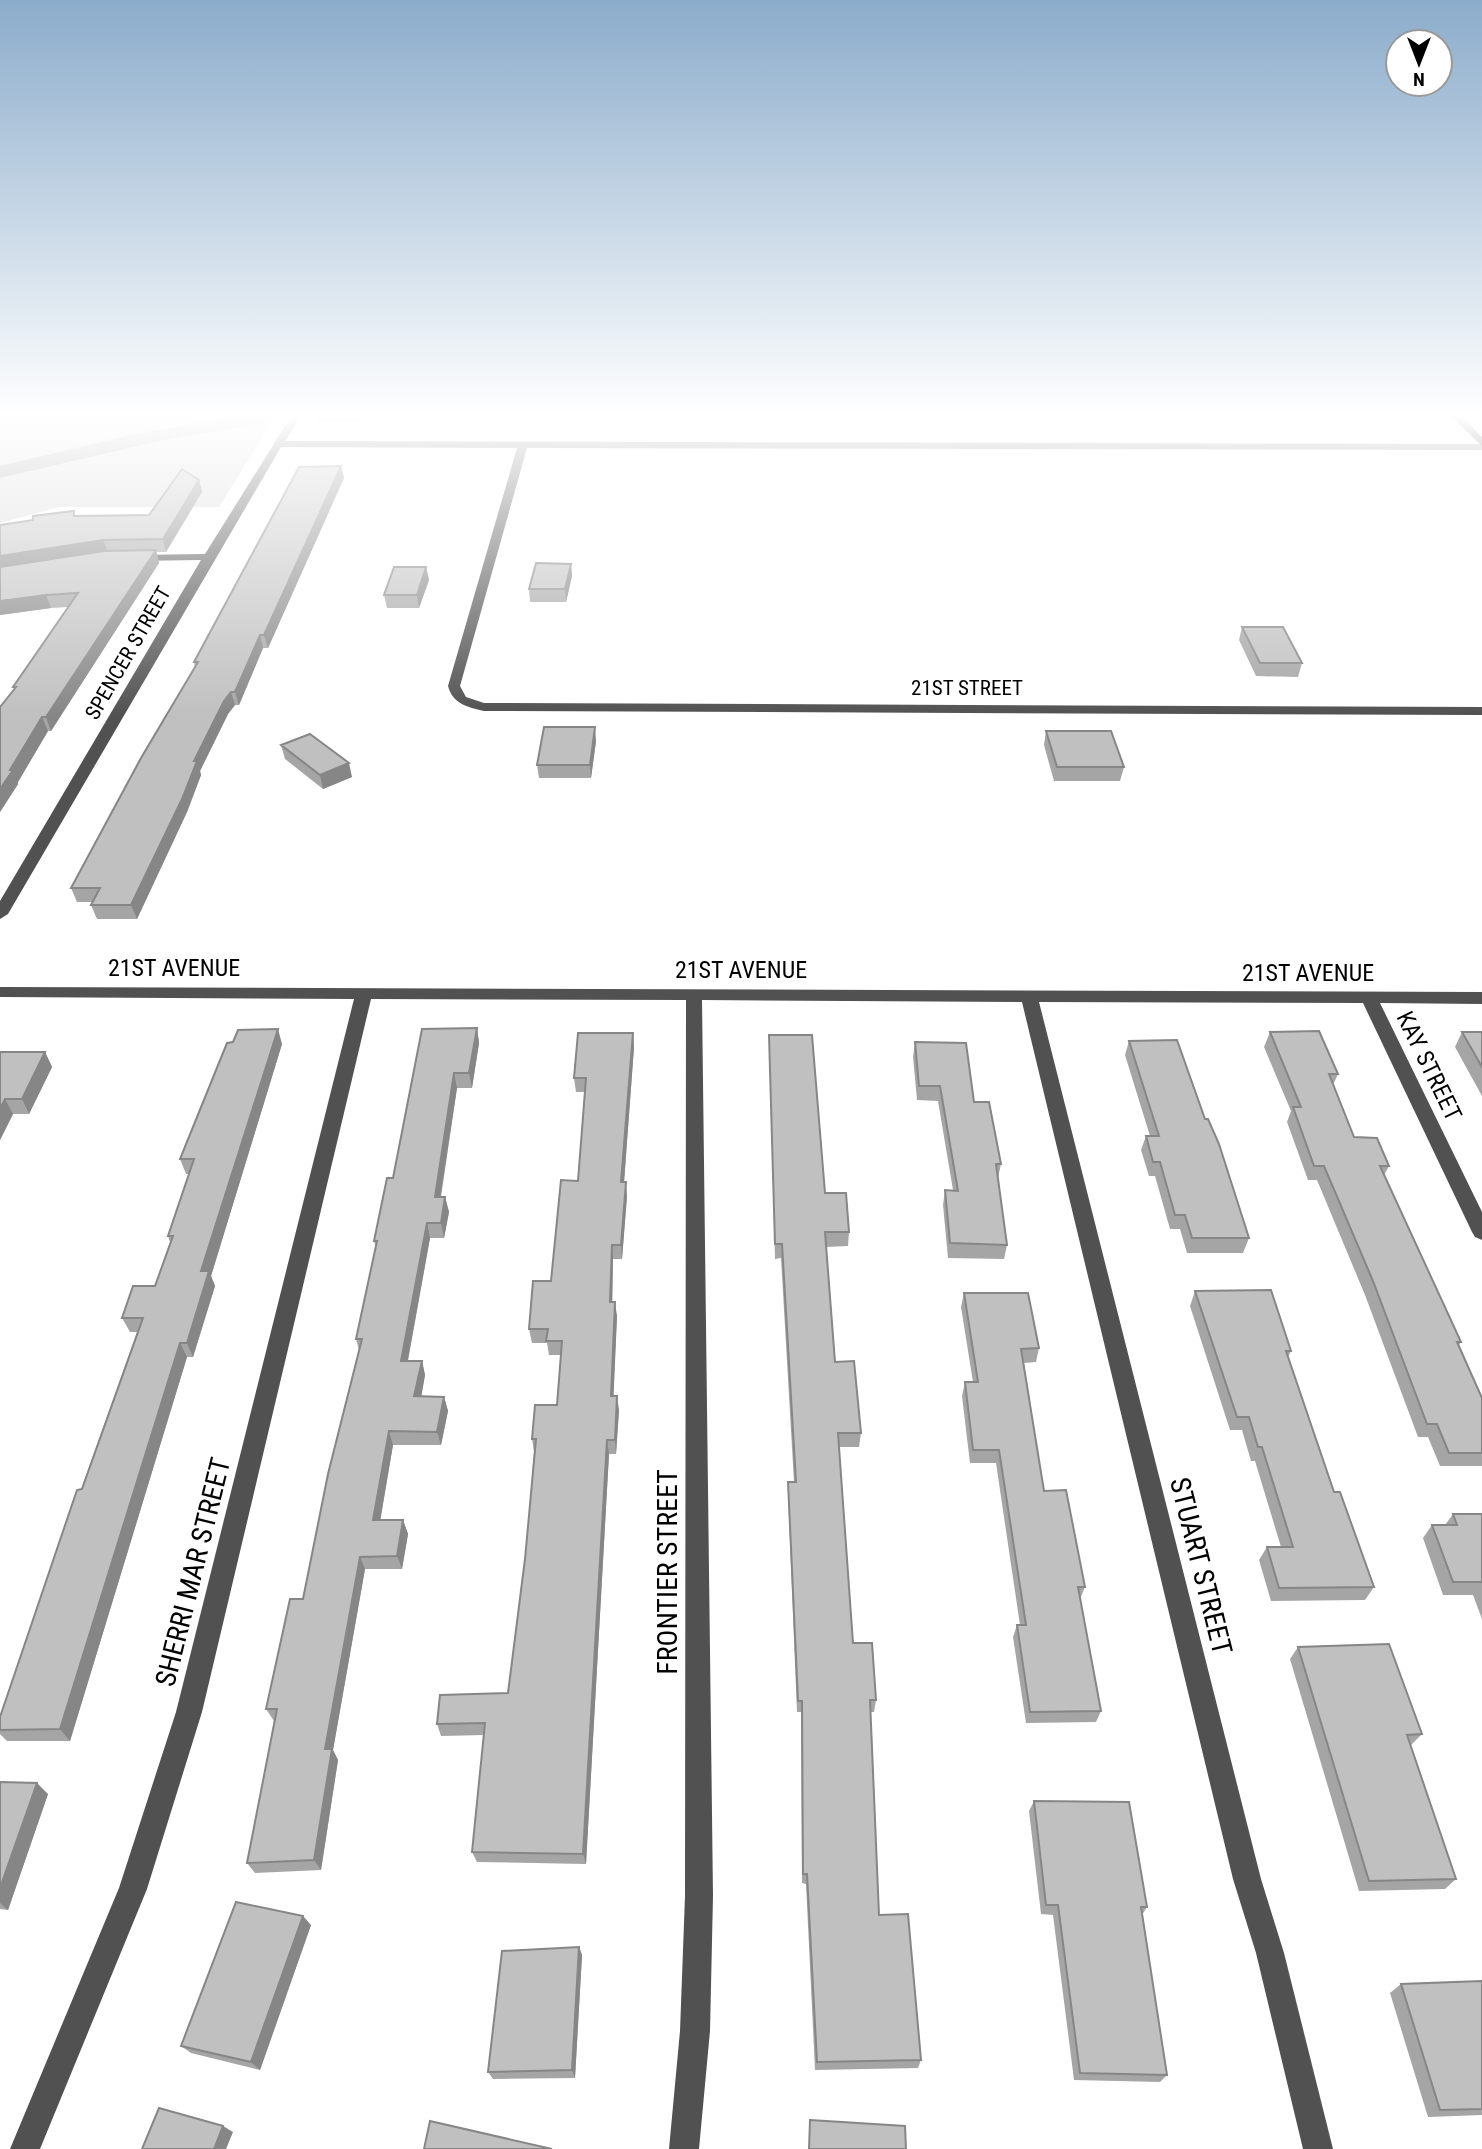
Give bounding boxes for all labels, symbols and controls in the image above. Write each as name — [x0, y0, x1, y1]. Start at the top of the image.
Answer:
north arrow — [1384, 28, 1454, 98]
text: N — [1413, 68, 1425, 91]
street label: SPENCER STREET — [80, 582, 176, 724]
street label: 21ST STREET — [911, 676, 1023, 700]
street label: 21ST AVENUE — [108, 954, 240, 982]
street label: 21ST AVENUE — [675, 956, 807, 984]
street label: 21ST AVENUE — [1242, 959, 1374, 987]
street label: KAY STREET — [1391, 1007, 1467, 1125]
street label: SHERRI MAR STREET — [149, 1454, 237, 1690]
street label: FRONTIER STREET — [651, 1469, 684, 1675]
street label: STUART STREET — [1163, 1474, 1239, 1658]

